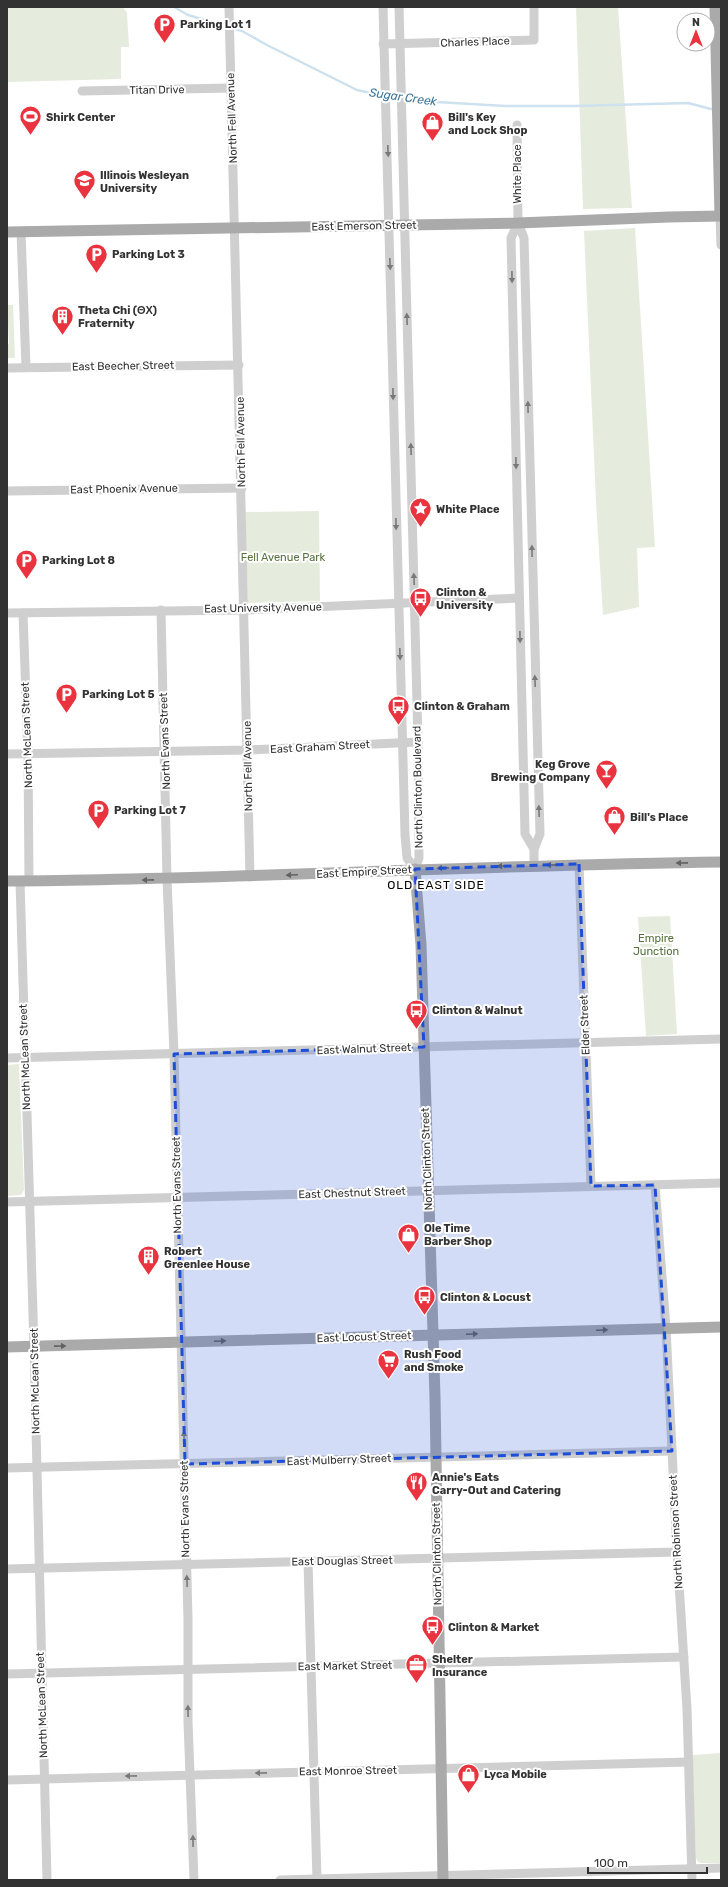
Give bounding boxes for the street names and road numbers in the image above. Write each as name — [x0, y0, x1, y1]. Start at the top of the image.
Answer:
street label: Charles Place — [440, 34, 510, 50]
street label: North Fell Avenue — [224, 73, 240, 163]
street label: Titan Drive — [129, 83, 185, 97]
street label: White Place — [511, 144, 524, 204]
street label: East Emerson Street — [311, 219, 417, 233]
street label: East Beecher Street — [72, 359, 175, 373]
street label: North Fell Avenue — [234, 397, 248, 487]
street label: East Phoenix Avenue — [70, 482, 178, 496]
street label: East University Avenue — [204, 600, 322, 616]
street label: North McLean Street — [19, 681, 35, 788]
street label: North Evans Street — [157, 692, 173, 790]
street label: North Fell Avenue — [241, 721, 255, 811]
street label: North Clinton Boulevard — [410, 726, 426, 848]
street label: East Graham Street — [270, 738, 371, 756]
street label: East Empire Street — [316, 863, 413, 881]
street label: Elder Street — [577, 994, 593, 1055]
street label: North McLean Street — [17, 1003, 33, 1110]
street label: East Walnut Street — [317, 1041, 412, 1057]
street label: North Clinton Street — [419, 1107, 435, 1211]
street label: North Evans Street — [170, 1136, 184, 1234]
street label: East Chestnut Street — [298, 1185, 407, 1201]
street label: North McLean Street — [28, 1327, 42, 1434]
street label: East Locust Street — [316, 1329, 412, 1345]
street label: East Mulberry Street — [286, 1452, 392, 1468]
street label: North Evans Street — [178, 1460, 192, 1558]
street label: North Robinson Street — [666, 1474, 685, 1589]
street label: North Clinton Street — [430, 1502, 444, 1606]
street label: East Douglas Street — [291, 1554, 393, 1568]
street label: North McLean Street — [34, 1651, 50, 1758]
street label: East Market Street — [298, 1659, 393, 1673]
street label: East Monroe Street — [299, 1764, 398, 1778]

